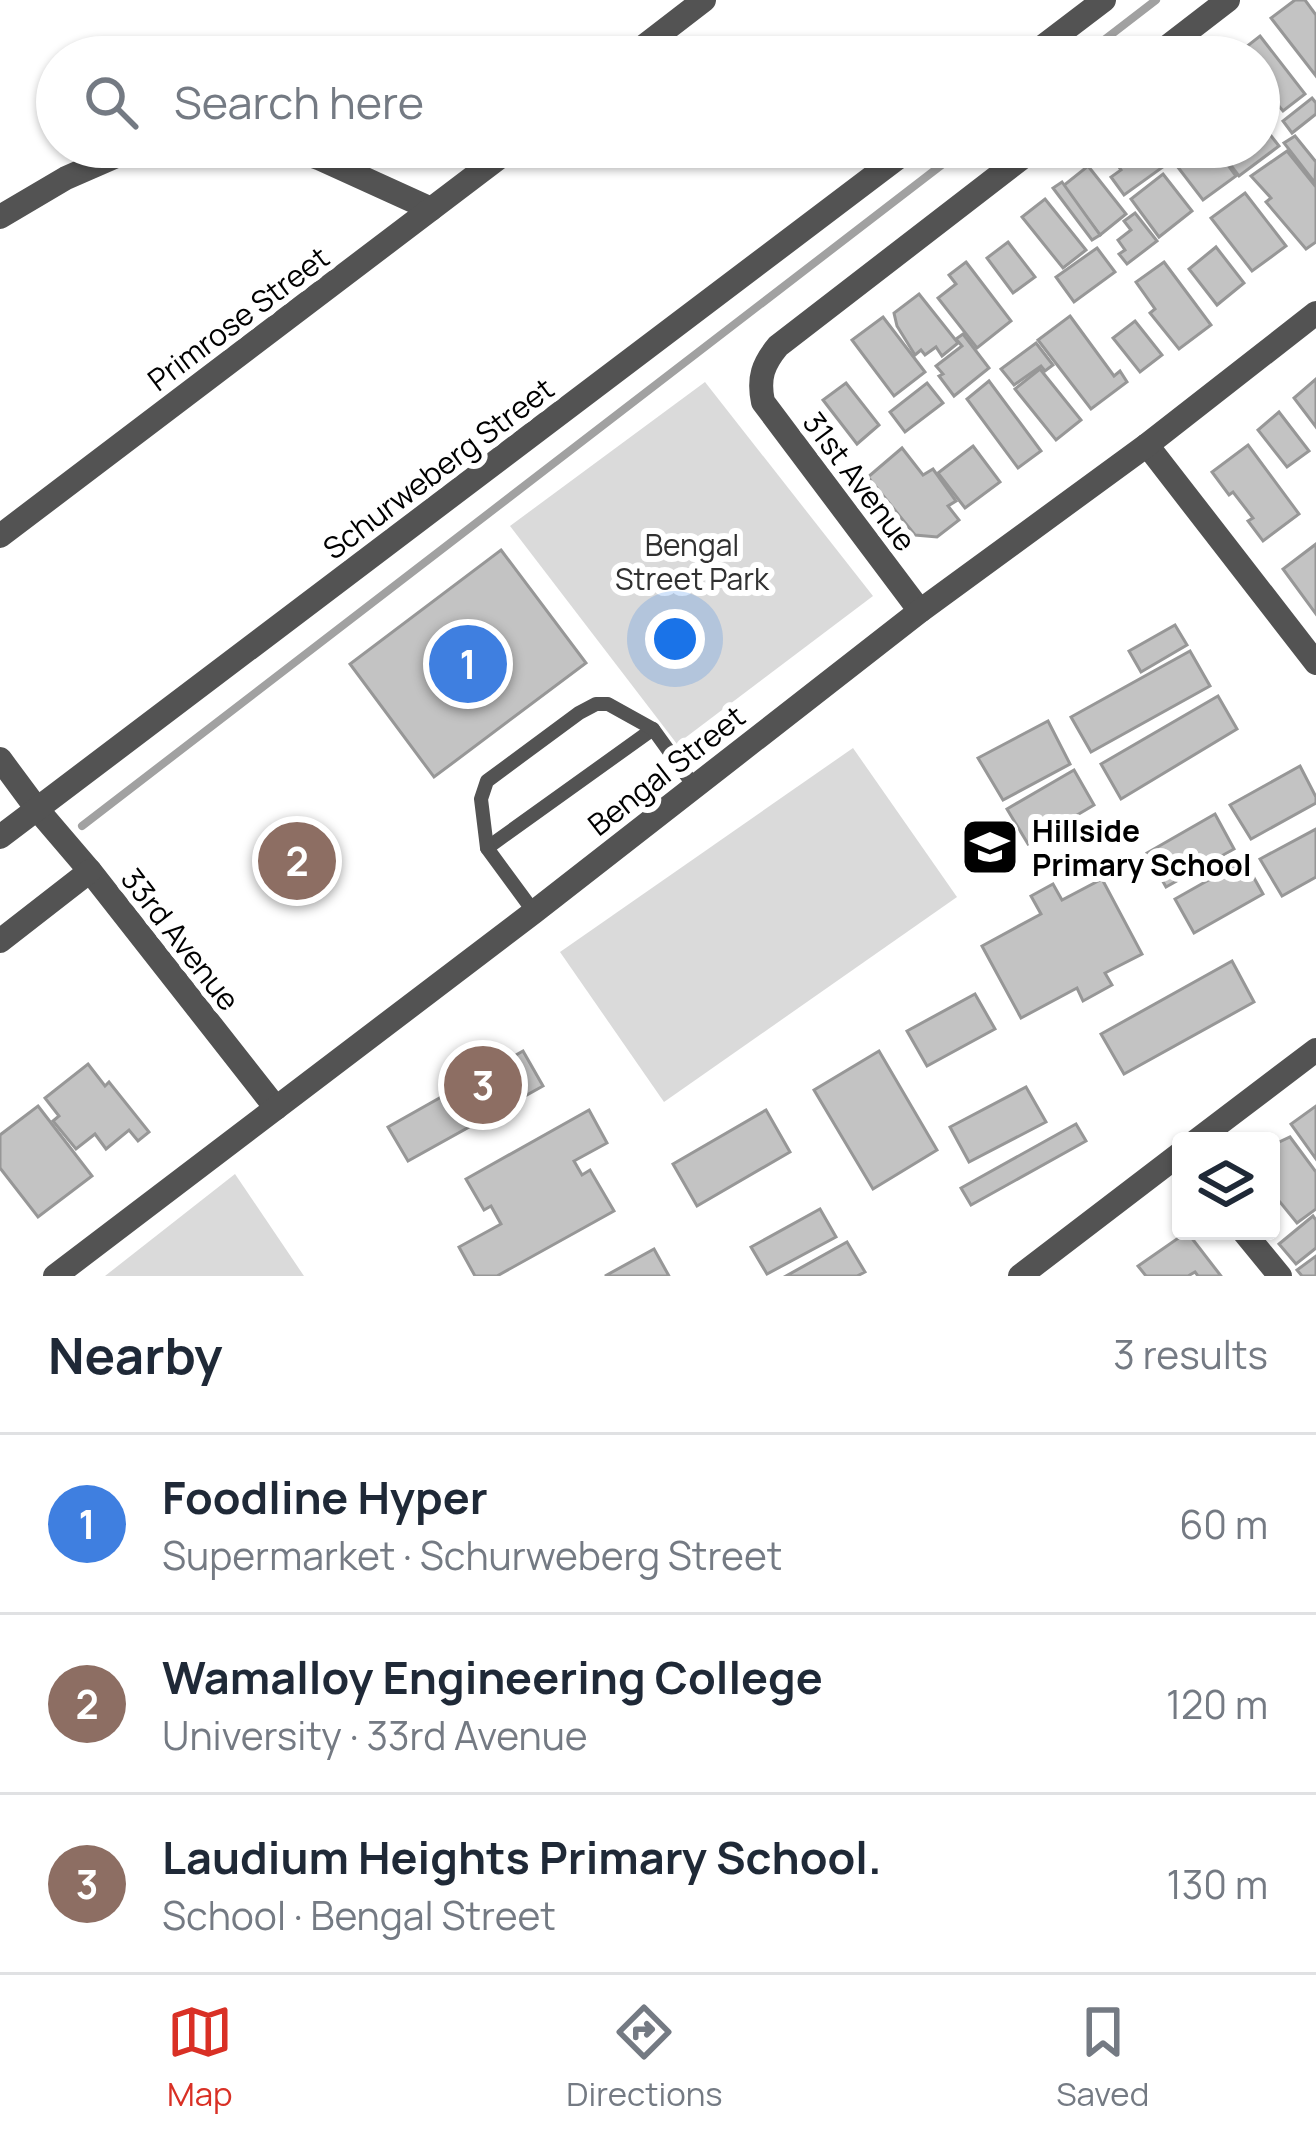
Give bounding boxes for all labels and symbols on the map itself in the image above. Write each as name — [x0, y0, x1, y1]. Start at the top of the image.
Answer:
street label: Primrose Street — [139, 236, 337, 400]
street label: Schurweberg Street — [314, 368, 562, 568]
street label: 31st Avenue — [794, 403, 926, 559]
park label: Bengal Street Park — [615, 524, 770, 599]
your location — [645, 609, 705, 669]
pin: 1 — [429, 619, 507, 709]
street label: Bengal Street — [579, 696, 753, 844]
place label: Hillside Primary School — [1032, 810, 1251, 885]
pin: 2 — [258, 816, 336, 906]
school or university icon: Hillside Primary School — [959, 816, 1021, 878]
street label: 33rd Avenue — [112, 859, 250, 1019]
pin: 3 — [444, 1040, 522, 1130]

